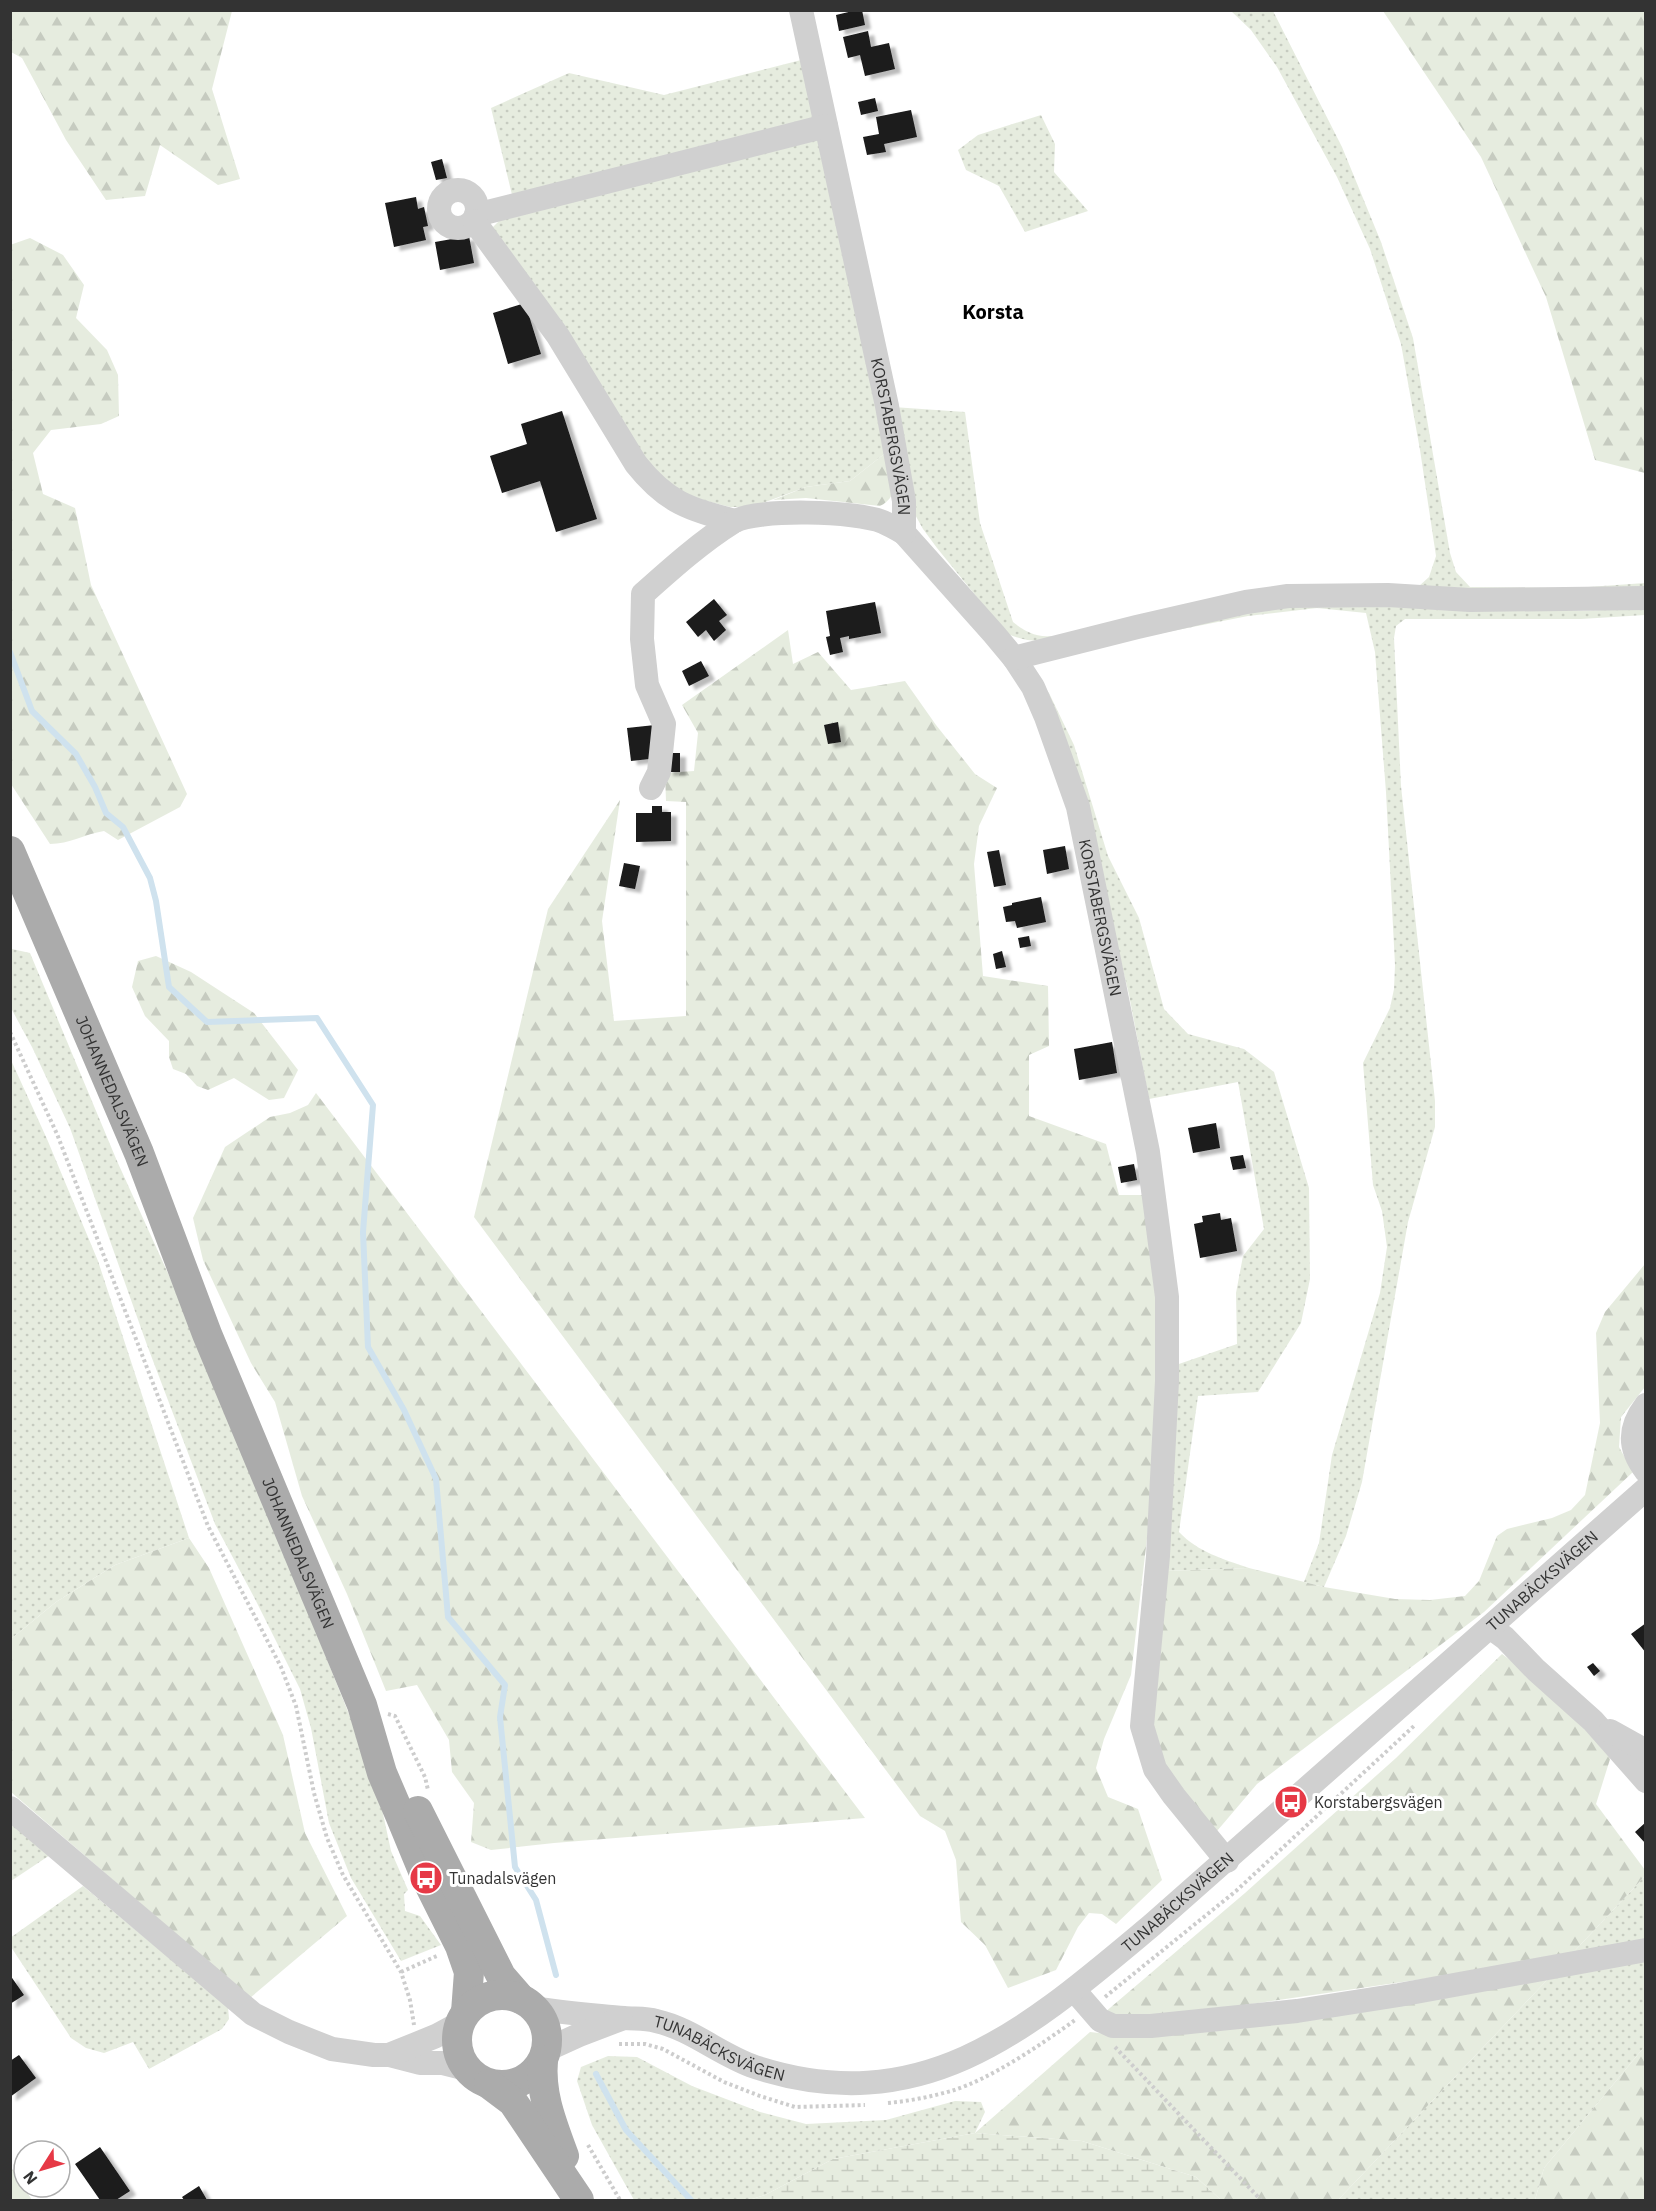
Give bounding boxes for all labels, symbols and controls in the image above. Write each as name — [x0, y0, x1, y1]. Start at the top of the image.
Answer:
district label: Korsta — [962, 298, 1024, 325]
street label: KORSTABERGSVÄGEN — [867, 356, 914, 515]
street label: KORSTABERGSVÄGEN — [1075, 837, 1126, 998]
street label: JOHANNEDALSVÄGEN — [71, 1013, 153, 1169]
street label: JOHANNEDALSVÄGEN — [258, 1474, 339, 1632]
street label: TUNABÄCKSVÄGEN — [1482, 1526, 1602, 1635]
bus stop icon: Korstabergsvägen — [1273, 1784, 1309, 1820]
place label: Korstabergsvägen — [1314, 1792, 1443, 1812]
street label: TUNABÄCKSVÄGEN — [1117, 1848, 1238, 1956]
bus stop icon: Tunadalsvägen — [408, 1860, 444, 1896]
place label: Tunadalsvägen — [449, 1868, 556, 1888]
street label: TUNABÄCKSVÄGEN — [652, 2011, 787, 2085]
north arrow — [12, 2139, 72, 2199]
text: N — [19, 2167, 41, 2189]

